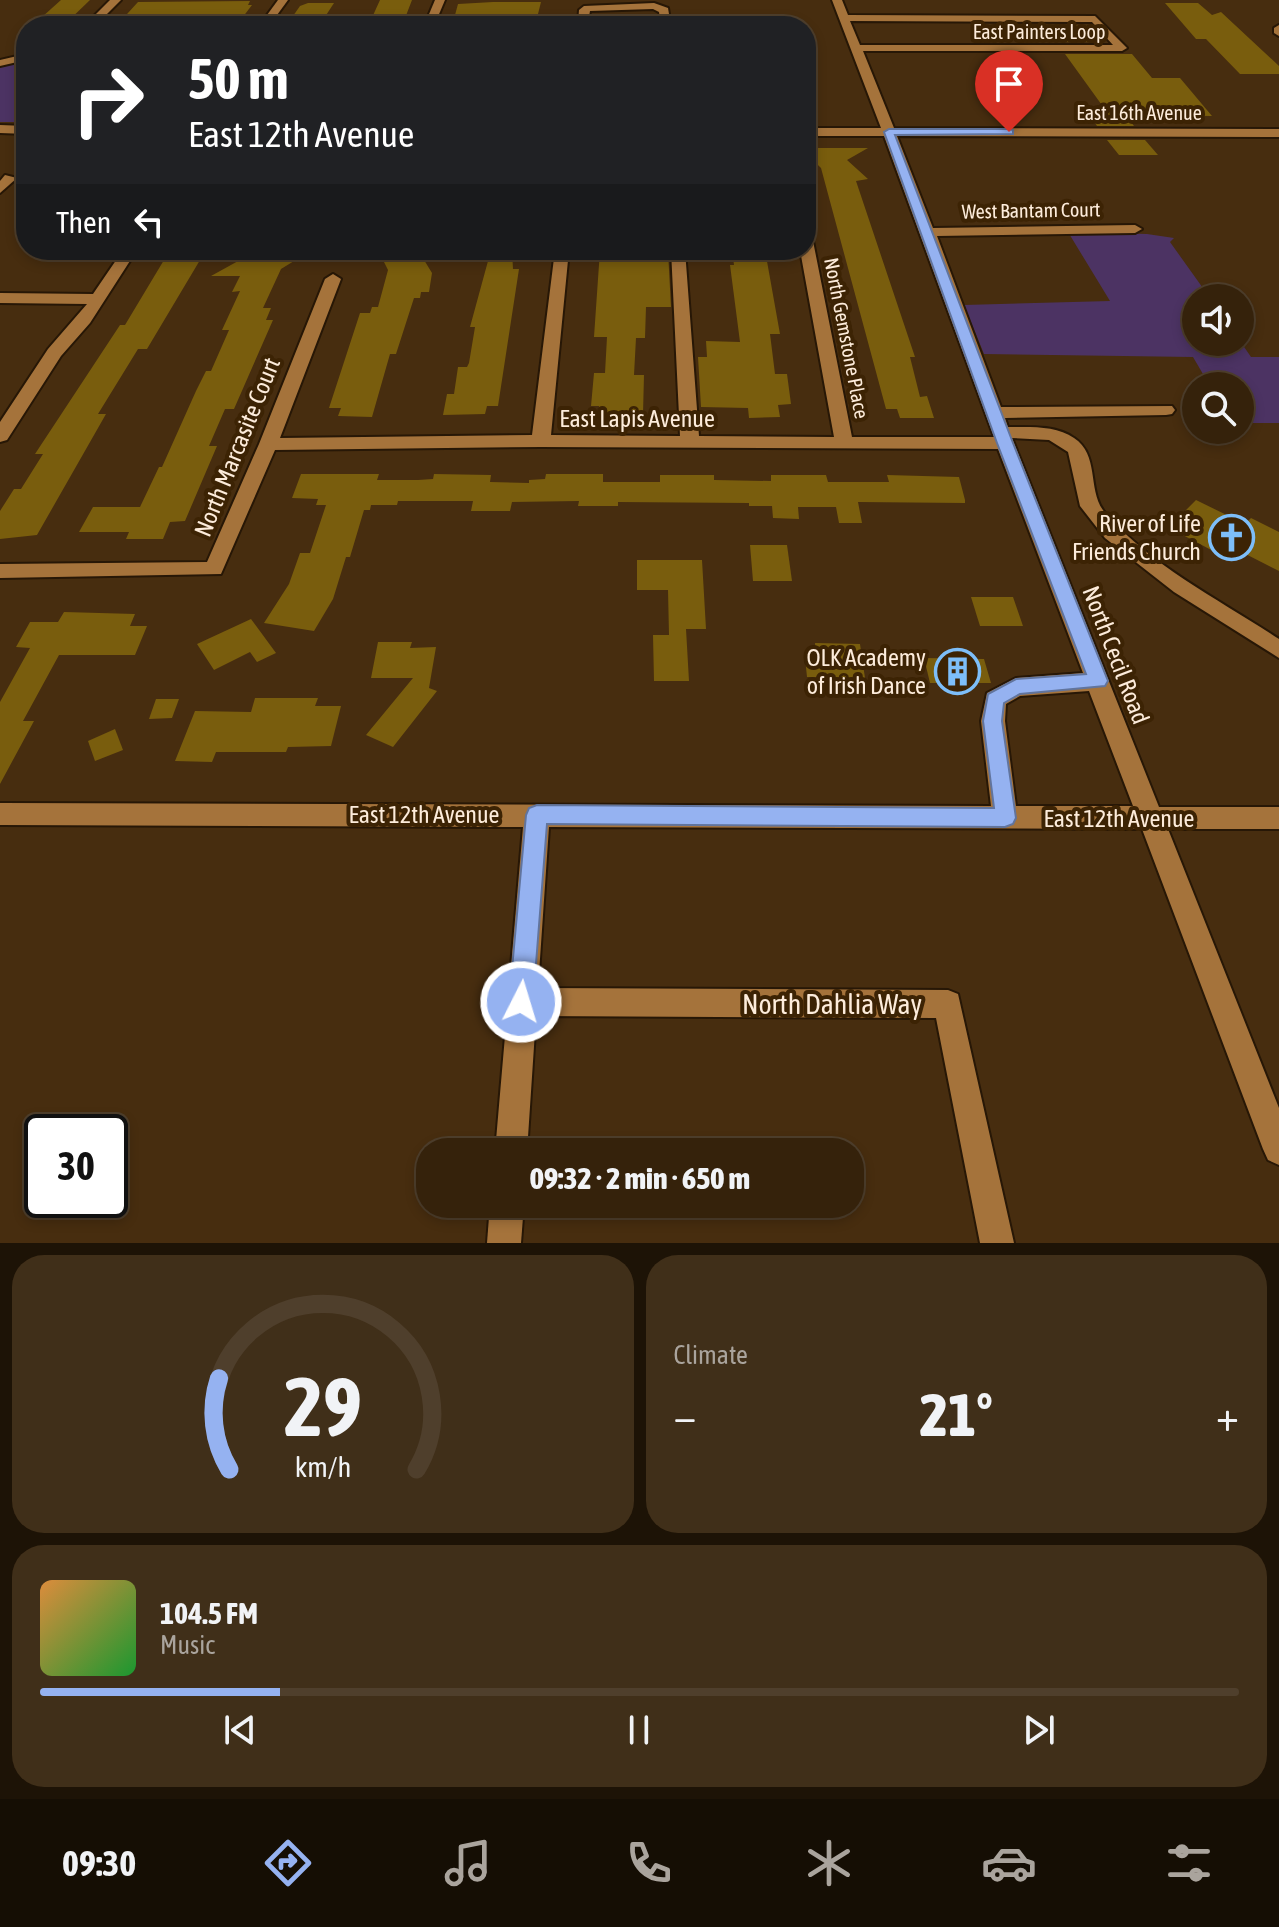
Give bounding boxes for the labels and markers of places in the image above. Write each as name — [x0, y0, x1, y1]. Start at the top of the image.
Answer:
pin — [975, 50, 1043, 132]
place label: River of Life Friends Church — [1072, 510, 1201, 565]
church icon: River of Life Friends Church — [1208, 513, 1256, 561]
place label: OLK Academy of Irish Dance — [806, 644, 926, 699]
building icon: OLK Academy of Irish Dance — [933, 647, 981, 695]

